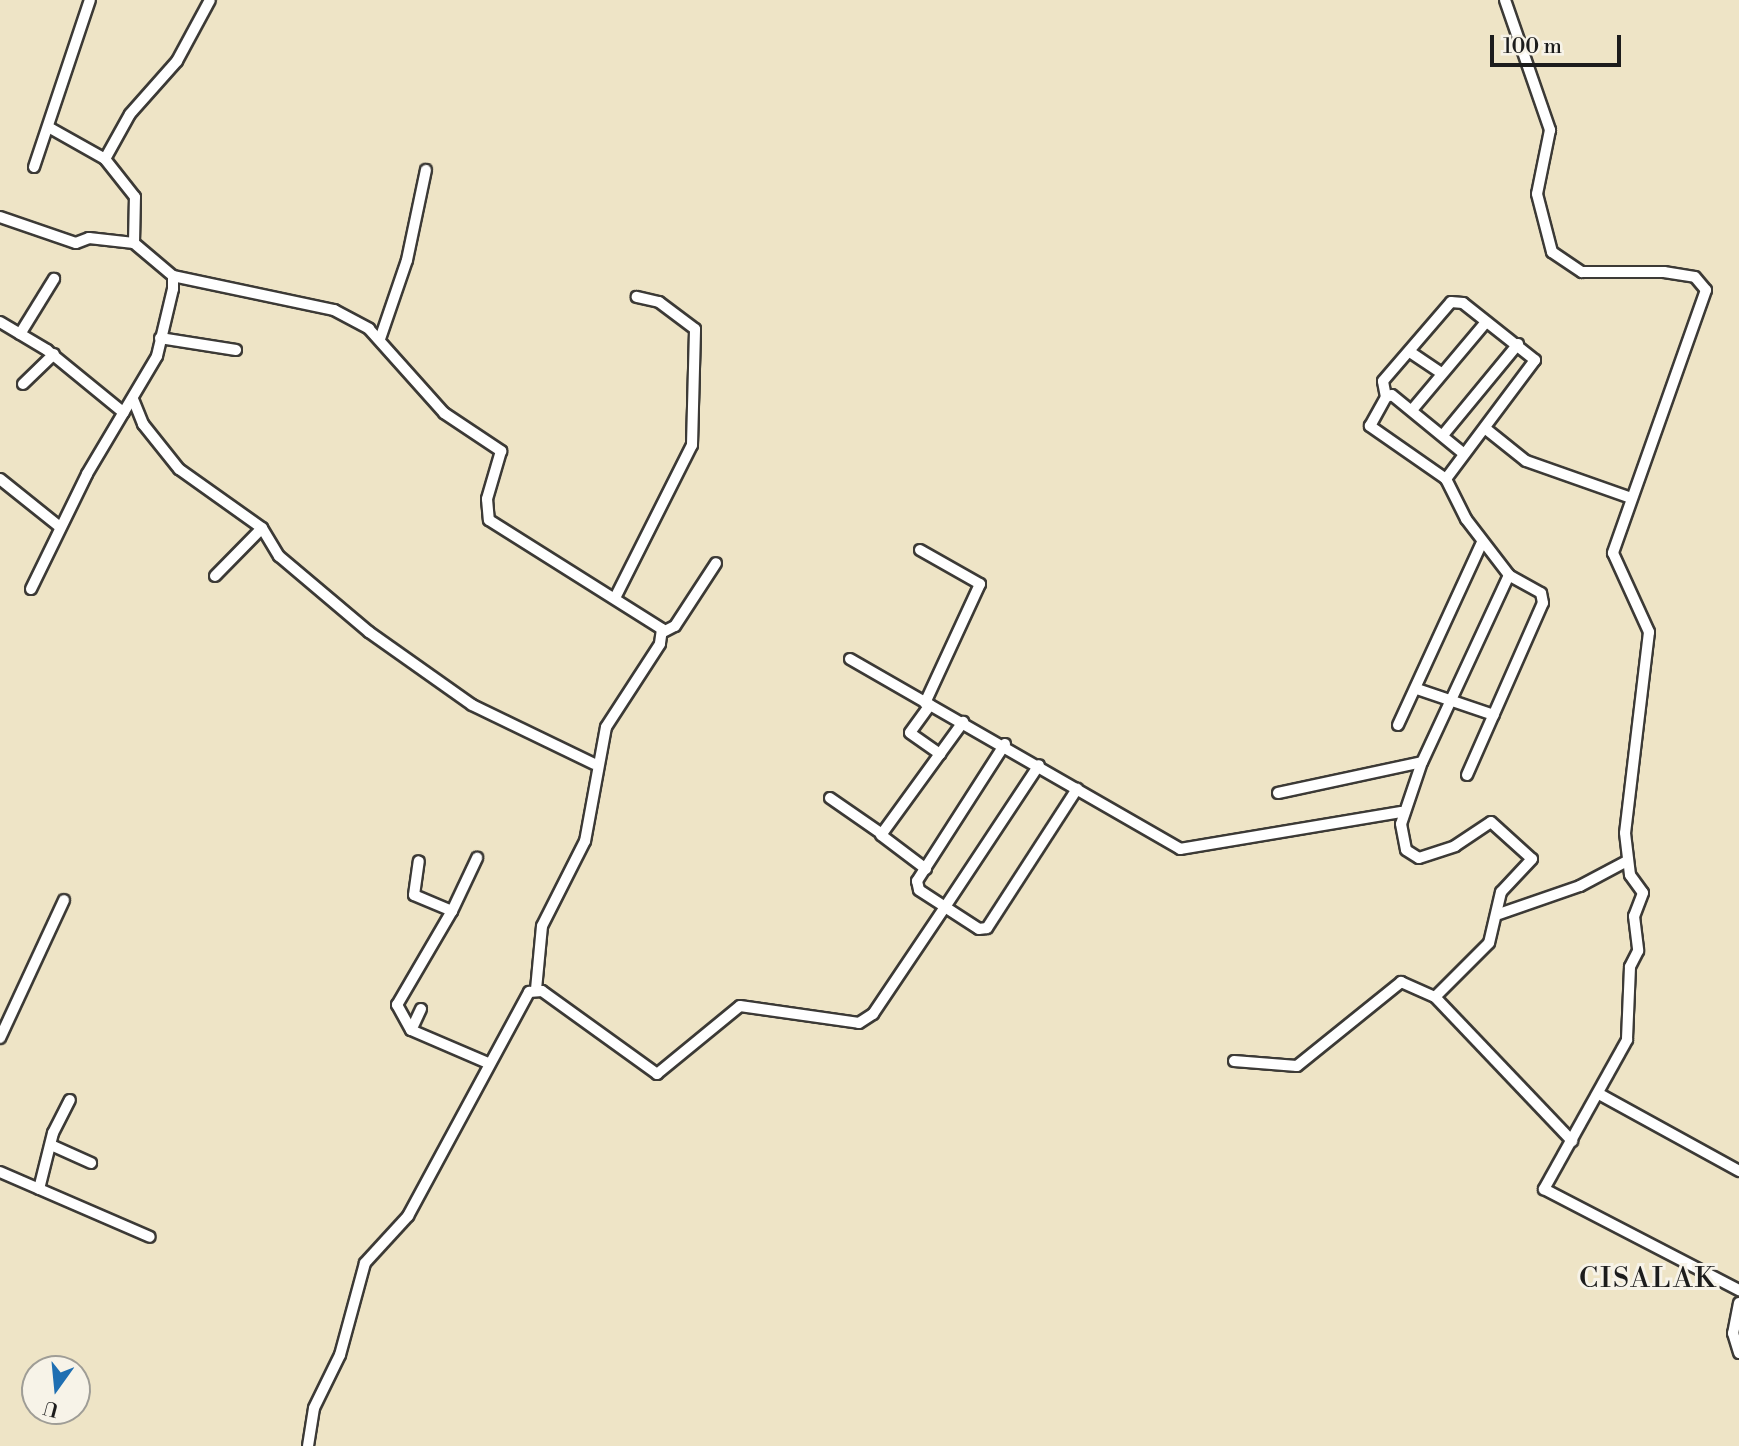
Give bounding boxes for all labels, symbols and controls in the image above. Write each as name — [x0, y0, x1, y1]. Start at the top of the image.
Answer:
scale bar — [1494, 21, 1625, 65]
text: 100 m — [1503, 34, 1562, 60]
district label: CISALAK — [1580, 1262, 1716, 1296]
north arrow — [21, 1355, 91, 1425]
text: U — [41, 1395, 61, 1422]

